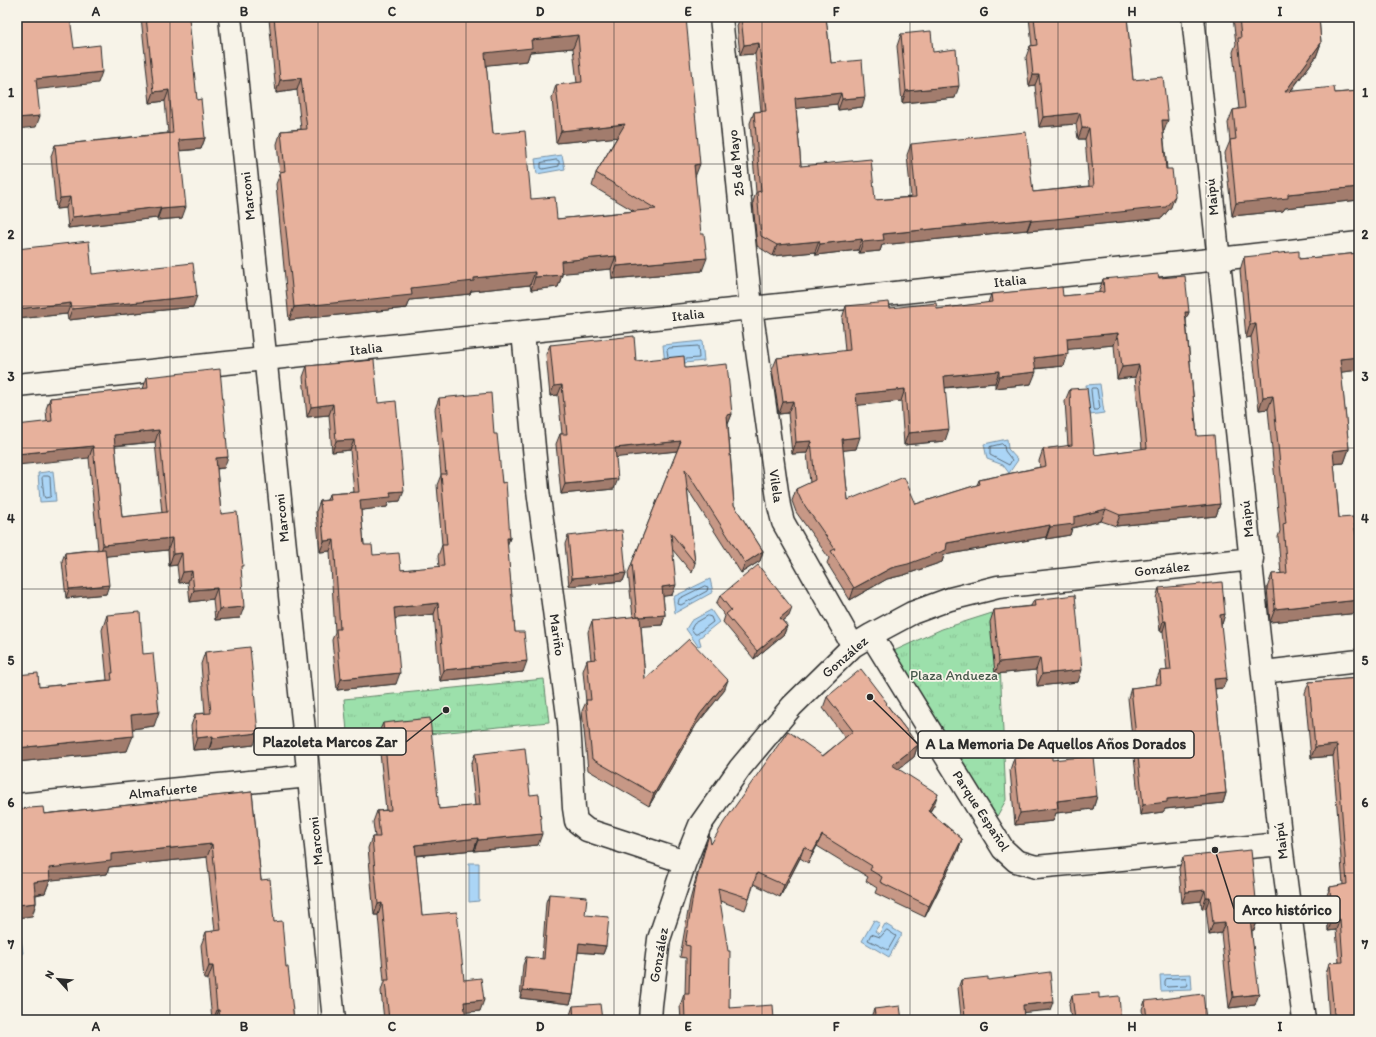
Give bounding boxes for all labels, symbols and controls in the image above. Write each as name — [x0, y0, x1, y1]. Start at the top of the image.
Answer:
text: A — [91, 4, 101, 19]
text: B — [240, 4, 249, 19]
text: C — [388, 4, 397, 19]
text: D — [536, 4, 545, 19]
text: E — [684, 4, 692, 19]
text: F — [833, 4, 840, 19]
text: G — [980, 4, 989, 19]
text: H — [1128, 4, 1137, 19]
text: I — [1278, 4, 1283, 19]
text: 1 — [8, 85, 14, 100]
text: 1 — [1362, 85, 1368, 100]
street label: 25 de Mayo — [724, 129, 748, 197]
street label: Marconi — [237, 171, 259, 221]
street label: Maipú — [1202, 177, 1222, 216]
text: 2 — [8, 227, 15, 242]
text: 2 — [1362, 227, 1369, 242]
street label: Italia — [993, 271, 1028, 291]
street label: Italia — [671, 305, 706, 325]
street label: Italia — [349, 339, 384, 359]
text: 3 — [7, 369, 15, 384]
text: 3 — [1361, 369, 1369, 384]
street label: Vilela — [765, 468, 787, 505]
street label: Marconi — [271, 493, 293, 543]
street label: Maipú — [1237, 499, 1257, 538]
text: 4 — [7, 511, 15, 526]
text: 4 — [1361, 511, 1369, 526]
street label: González — [1134, 558, 1191, 580]
street label: Mariño — [546, 613, 568, 657]
street label: González — [818, 632, 872, 682]
text: 5 — [8, 653, 15, 668]
text: 5 — [1362, 653, 1369, 668]
park label: Plaza Andueza — [910, 667, 998, 684]
callout: Plazoleta Marcos Zar — [254, 728, 406, 755]
callout: A La Memoria De Aquellos Años Dorados — [918, 731, 1194, 758]
text: Plazoleta Marcos Zar — [263, 733, 398, 751]
text: A La Memoria De Aquellos Años Dorados — [925, 735, 1187, 754]
street label: Parque Español — [949, 767, 1013, 855]
street label: Almafuerte — [128, 779, 198, 803]
text: 6 — [8, 795, 15, 810]
text: 6 — [1362, 795, 1369, 810]
street label: Marconi — [305, 816, 327, 866]
street label: Maipú — [1270, 821, 1292, 860]
callout: Arco histórico — [1234, 896, 1340, 923]
text: Arco histórico — [1241, 901, 1332, 919]
street label: González — [646, 926, 672, 984]
text: 7 — [7, 937, 15, 952]
text: 7 — [1361, 937, 1369, 952]
north arrow — [38, 959, 78, 999]
text: N — [42, 968, 57, 981]
text: A — [91, 1019, 101, 1034]
text: B — [240, 1019, 249, 1034]
text: C — [388, 1019, 397, 1034]
text: D — [536, 1019, 545, 1034]
text: E — [684, 1019, 692, 1034]
text: F — [833, 1019, 840, 1034]
text: G — [980, 1019, 989, 1034]
text: H — [1128, 1019, 1137, 1034]
text: I — [1278, 1019, 1283, 1034]

